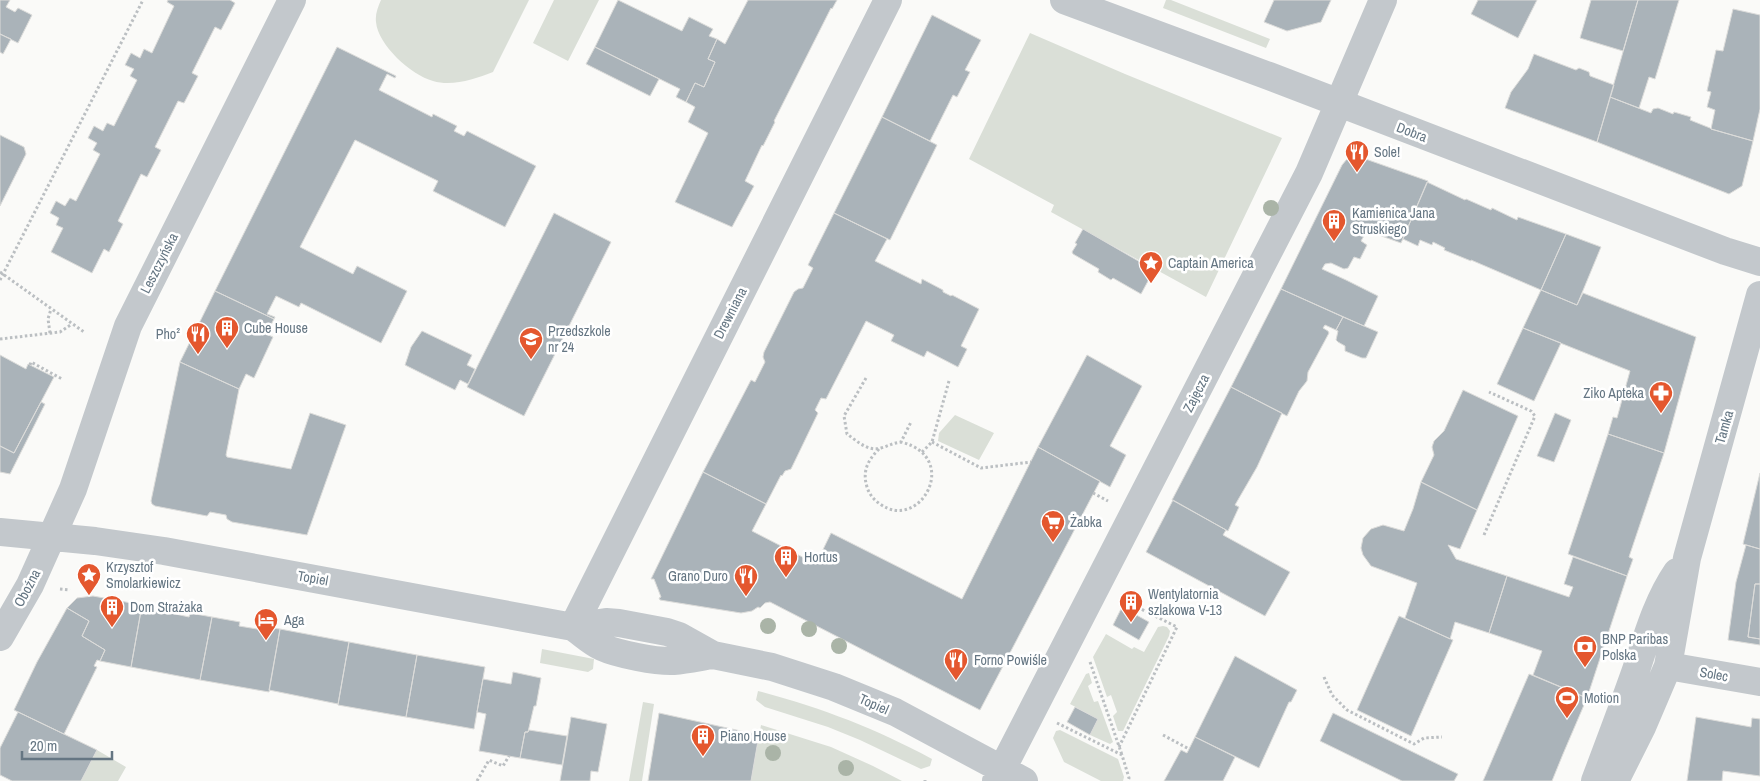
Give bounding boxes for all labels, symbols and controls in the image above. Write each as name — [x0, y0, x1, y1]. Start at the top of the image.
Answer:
street label: Dobra — [1394, 118, 1430, 146]
restaurant icon: Sole! — [1344, 139, 1370, 173]
place label: Sole! — [1374, 143, 1400, 161]
place label: Kamienica Jana Struskiego — [1352, 204, 1436, 238]
building icon: Kamienica Jana Struskiego — [1321, 208, 1347, 242]
street label: Leszczyńska — [136, 229, 182, 296]
place icon: Captain America — [1138, 250, 1164, 284]
place label: Captain America — [1168, 254, 1254, 272]
street label: Drewniana — [709, 284, 751, 342]
building icon: Cube House — [214, 315, 240, 349]
place label: Cube House — [244, 319, 308, 337]
restaurant icon: Pho² — [185, 321, 211, 355]
place label: Przedszkole nr 24 — [548, 322, 611, 356]
place label: Pho² — [156, 325, 180, 343]
school or university icon: Przedszkole nr 24 — [518, 326, 544, 360]
street label: Zajęcza — [1179, 370, 1213, 415]
pharmacy icon: Ziko Apteka — [1648, 380, 1674, 414]
place label: Ziko Apteka — [1583, 384, 1645, 402]
street label: Tamka — [1711, 408, 1738, 446]
supermarket icon: Żabka — [1040, 509, 1066, 543]
place label: Żabka — [1070, 513, 1103, 531]
building icon: Hortus — [773, 544, 799, 578]
place label: Hortus — [804, 548, 838, 566]
place label: Krzysztof Smolarkiewicz — [106, 558, 181, 592]
place icon: Krzysztof Smolarkiewicz — [76, 562, 102, 596]
restaurant icon: Grano Duro — [733, 563, 759, 597]
street label: Oboźna — [10, 565, 45, 610]
street label: Topiel — [296, 566, 330, 590]
place label: Grano Duro — [668, 567, 728, 585]
place label: Wentylatornia szlakowa V-13 — [1148, 585, 1222, 619]
building icon: Wentylatornia szlakowa V-13 — [1118, 589, 1144, 623]
building icon: Dom Strażaka — [99, 594, 125, 628]
place label: Dom Strażaka — [130, 598, 203, 616]
hotel icon: Aga — [253, 607, 279, 641]
place label: Aga — [283, 611, 305, 629]
place label: BNP Paribas Polska — [1602, 630, 1668, 664]
bank icon: BNP Paribas Polska — [1572, 634, 1598, 668]
restaurant icon: Forno Powiśle — [943, 647, 969, 681]
place label: Forno Powiśle — [974, 651, 1047, 669]
street label: Solec — [1698, 663, 1730, 685]
sports icon: Motion — [1554, 685, 1580, 719]
place label: Motion — [1584, 689, 1619, 707]
street label: Topiel — [856, 690, 892, 718]
building icon: Piano House — [690, 723, 716, 757]
place label: Piano House — [720, 727, 786, 745]
scale bar — [22, 728, 112, 760]
text: 20 m — [30, 735, 57, 756]

